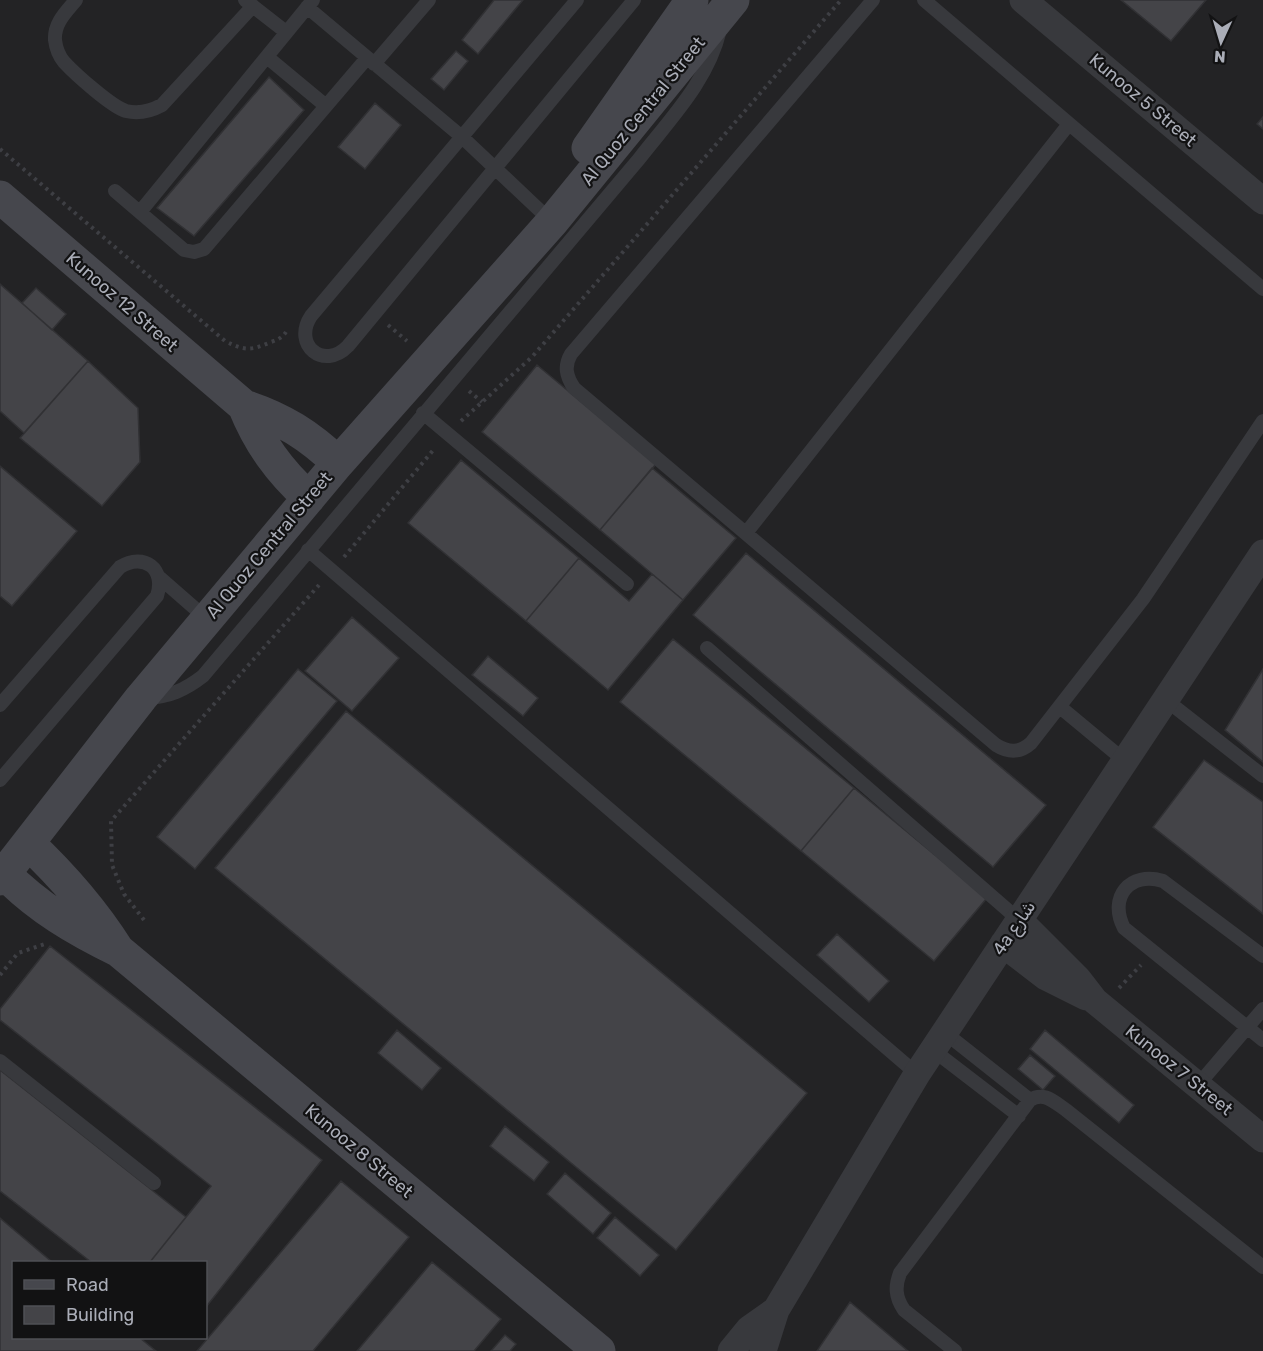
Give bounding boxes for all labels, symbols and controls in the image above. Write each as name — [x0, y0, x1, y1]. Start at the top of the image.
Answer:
north arrow — [1191, 12, 1251, 72]
street label: Al Quoz Central Street — [576, 32, 710, 190]
text: N — [1214, 47, 1226, 66]
street label: Kunooz 5 Street — [1085, 49, 1201, 151]
street label: Kunooz 12 Street — [62, 247, 182, 357]
street label: Al Quoz Central Street — [201, 467, 337, 623]
street label: 4a شارع — [988, 896, 1041, 960]
street label: Kunooz 7 Street — [1121, 1020, 1237, 1120]
street label: Kunooz 8 Street — [301, 1099, 417, 1203]
legend — [12, 1261, 207, 1339]
text: Road — [66, 1274, 109, 1296]
text: Building — [66, 1304, 134, 1326]

